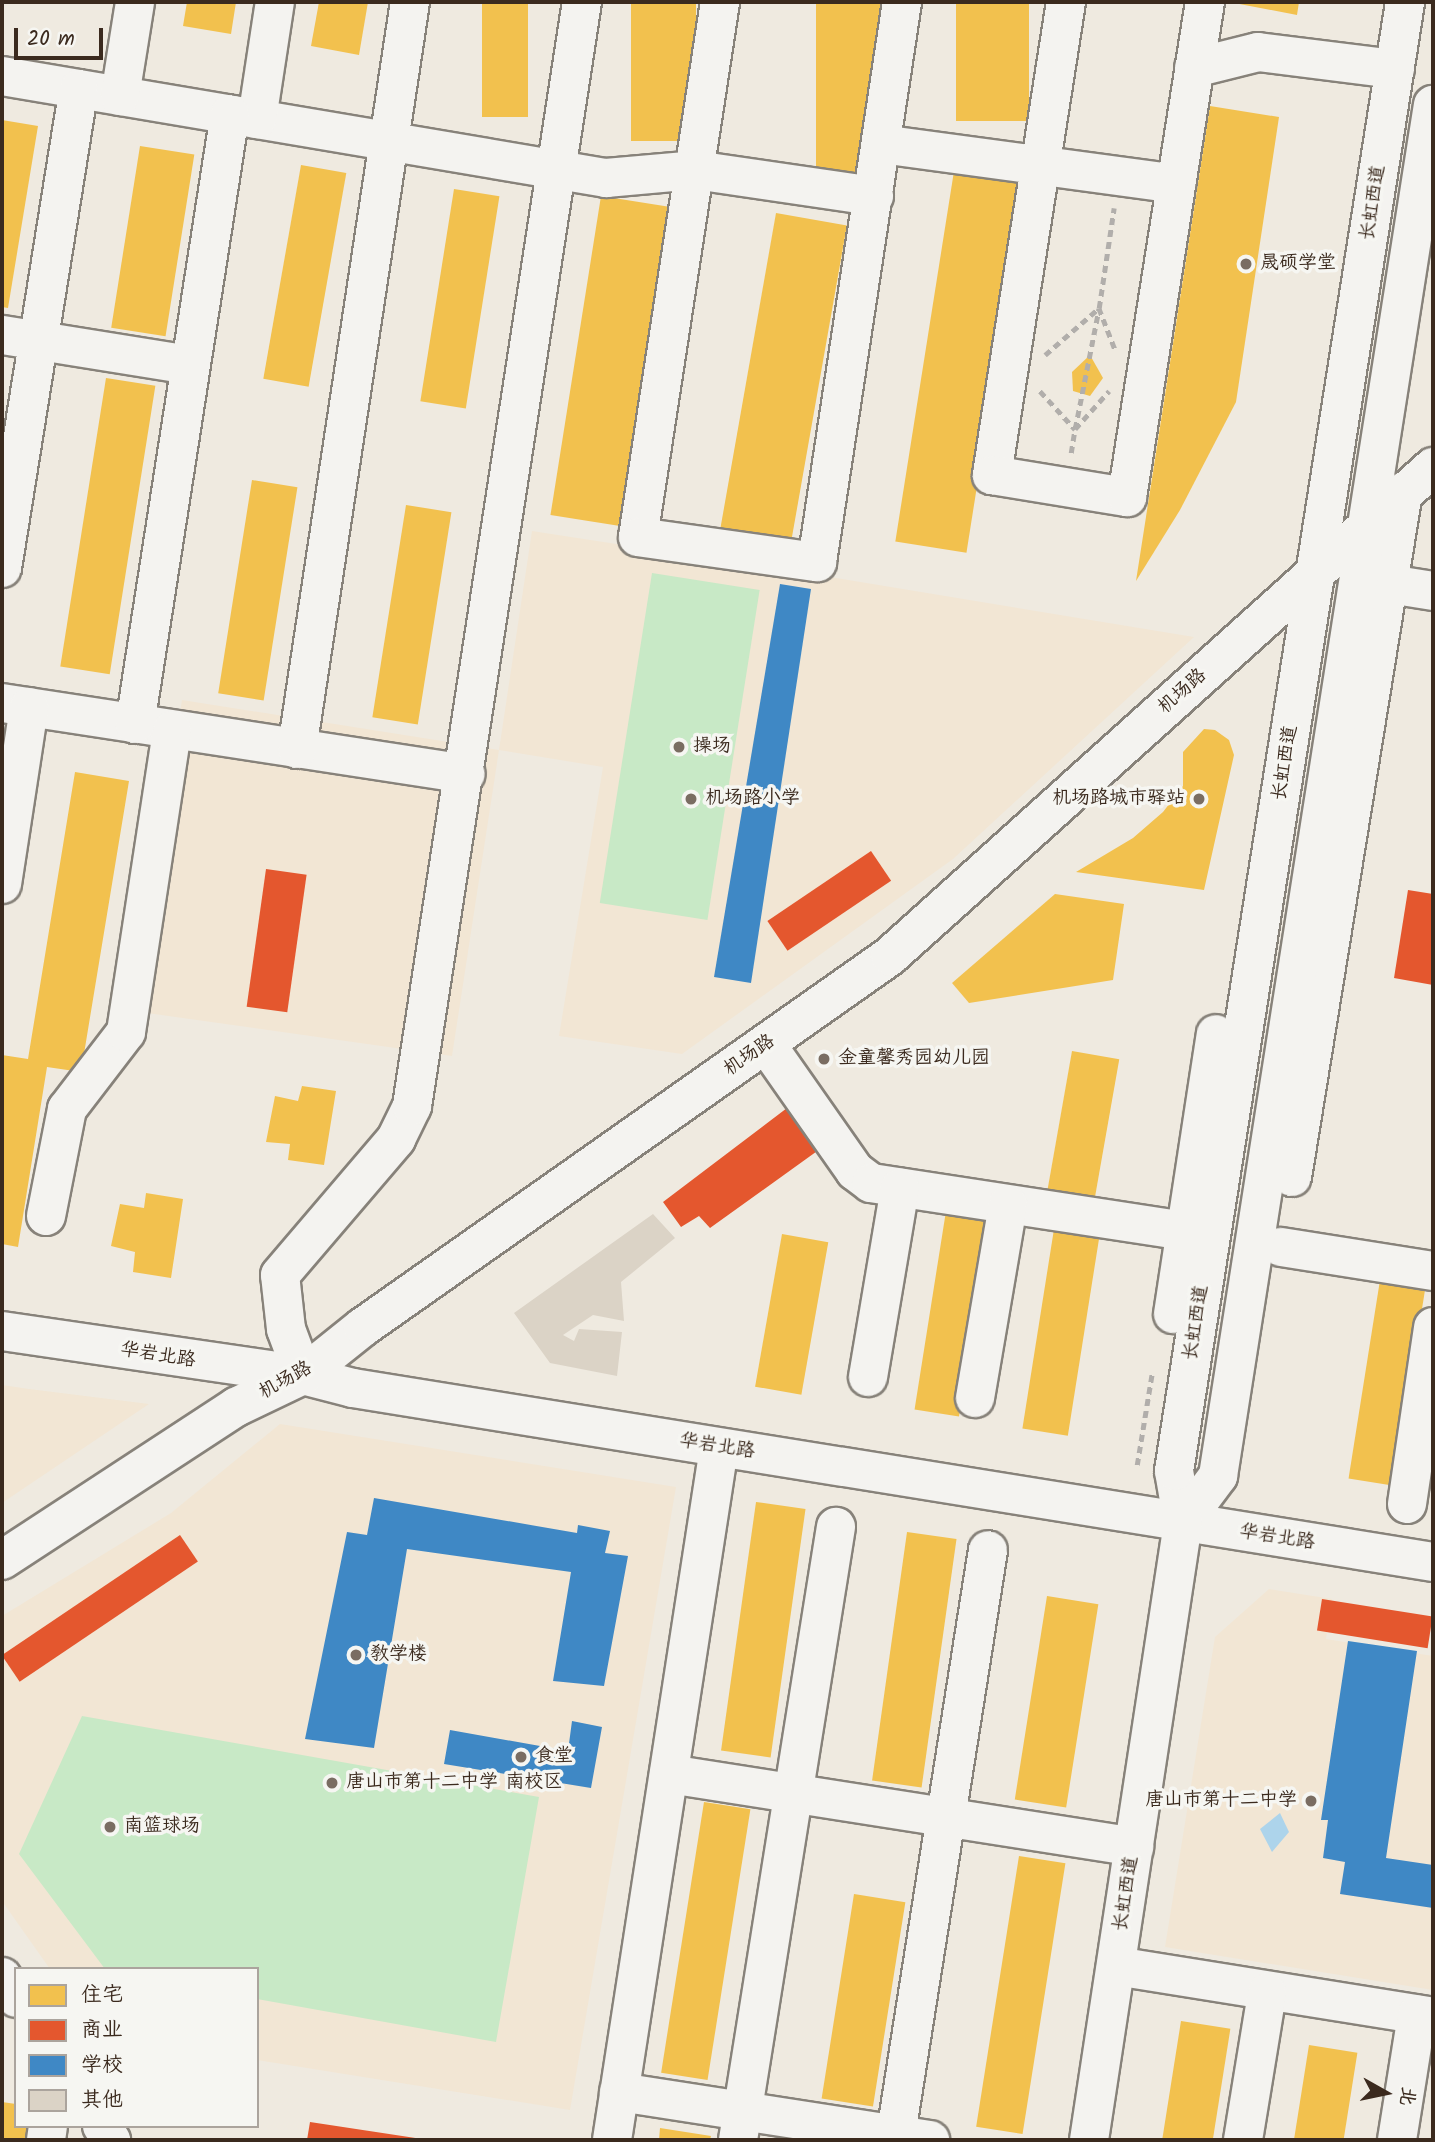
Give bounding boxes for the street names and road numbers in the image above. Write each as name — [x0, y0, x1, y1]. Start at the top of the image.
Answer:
street label: 长虹西道 — [1357, 164, 1391, 242]
street label: 机场路 — [1154, 664, 1212, 720]
street label: 长虹西道 — [1269, 724, 1303, 802]
street label: 机场路 — [720, 1030, 780, 1082]
street label: 长虹西道 — [1180, 1284, 1214, 1362]
street label: 华岩北路 — [119, 1339, 197, 1373]
street label: 机场路 — [256, 1357, 316, 1405]
street label: 华岩北路 — [678, 1430, 756, 1464]
street label: 华岩北路 — [1238, 1521, 1316, 1555]
street label: 长虹西道 — [1110, 1855, 1144, 1933]

